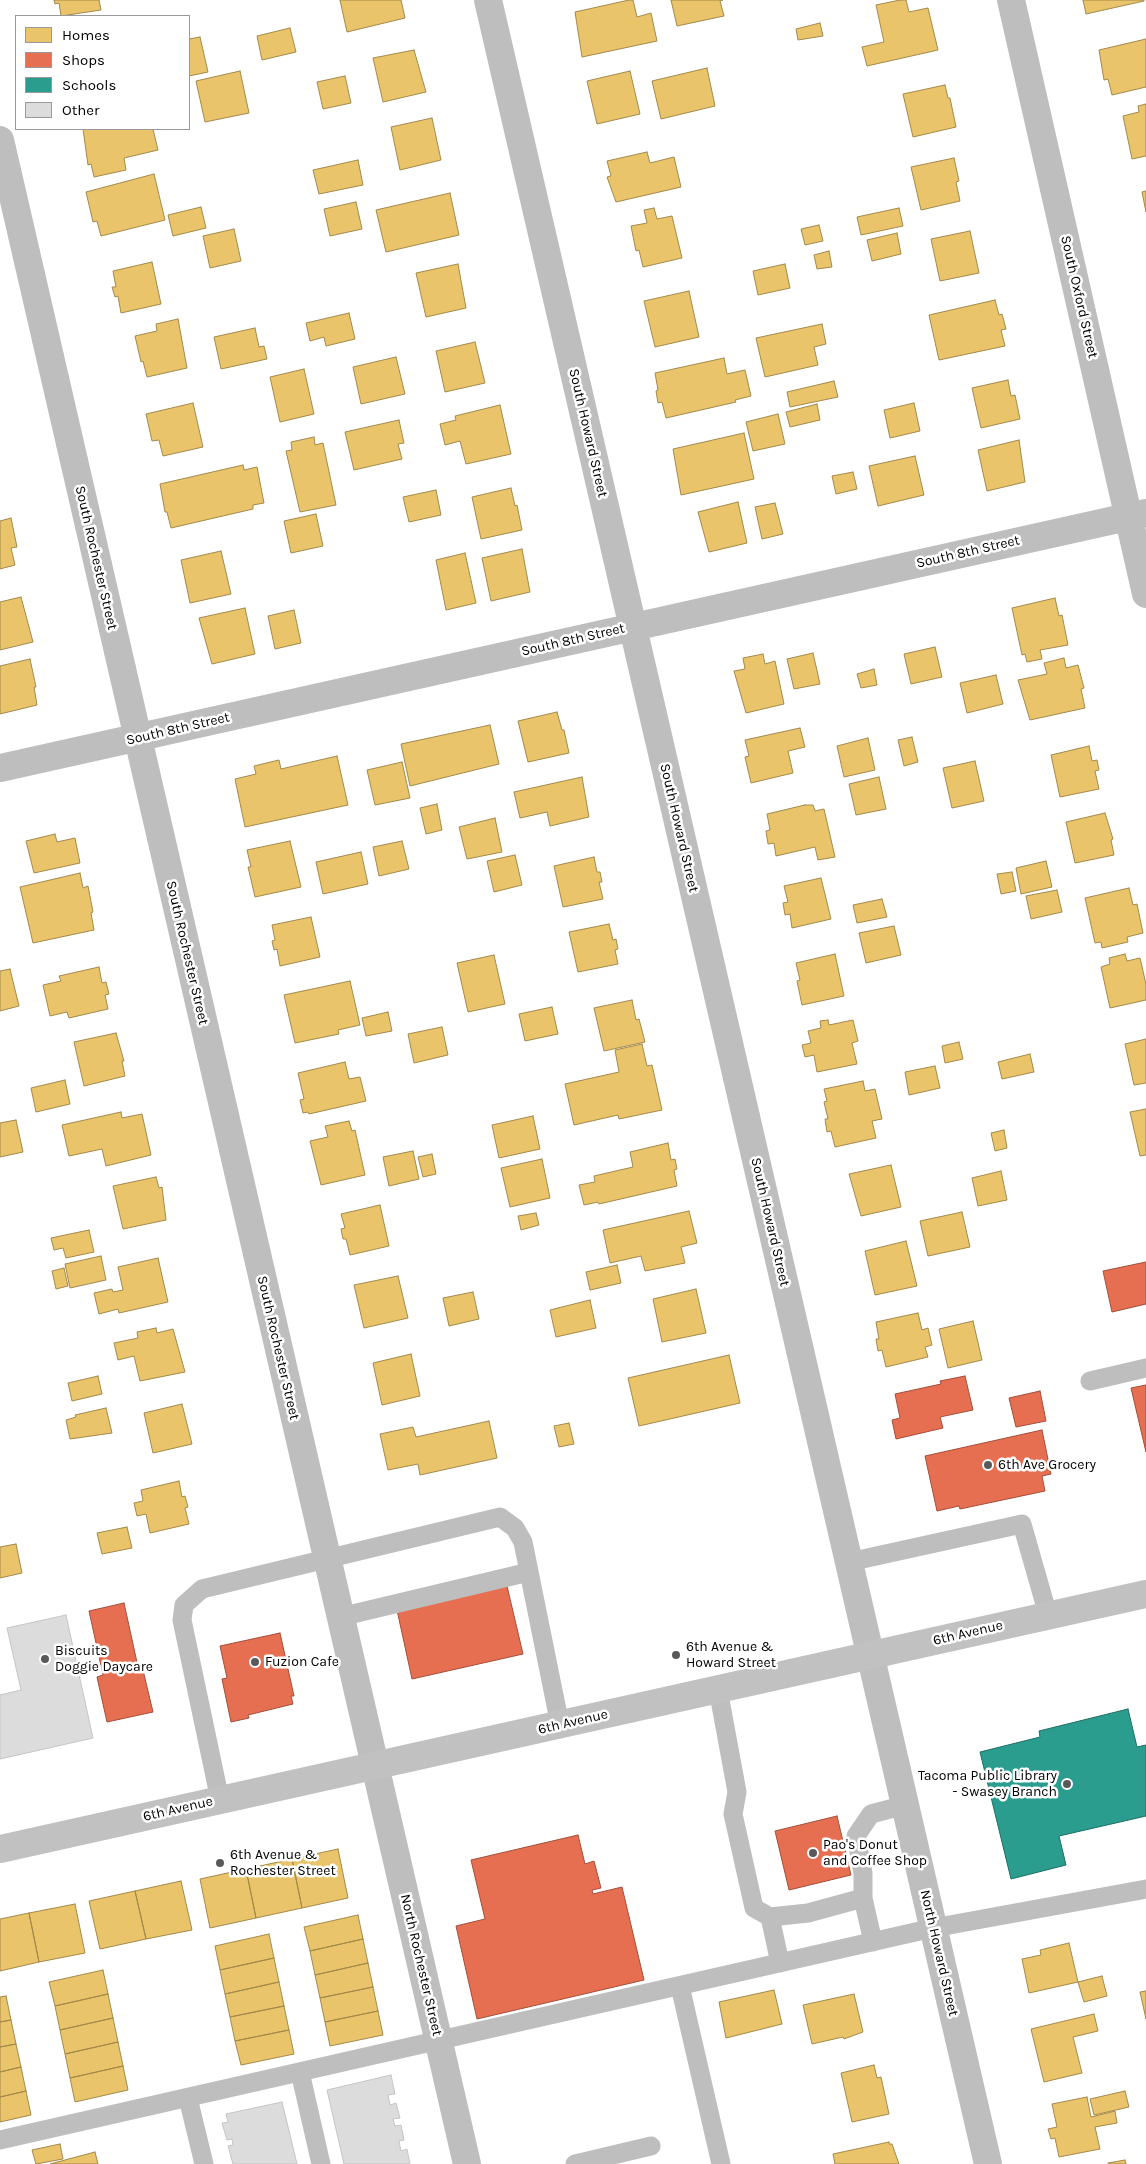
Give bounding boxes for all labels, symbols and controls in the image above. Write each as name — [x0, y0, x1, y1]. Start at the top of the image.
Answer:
legend — [15, 15, 190, 130]
text: Homes — [62, 26, 110, 44]
text: Shops — [62, 51, 105, 69]
text: Schools — [62, 76, 116, 94]
text: Other — [62, 101, 100, 119]
street label: South Oxford Street — [1057, 234, 1101, 360]
street label: South Howard Street — [565, 367, 611, 499]
street label: South Rochester Street — [71, 484, 121, 632]
street label: South 8th Street — [915, 532, 1021, 572]
street label: South 8th Street — [520, 620, 626, 660]
street label: South 8th Street — [125, 709, 231, 749]
street label: South Howard Street — [656, 762, 702, 894]
street label: South Rochester Street — [162, 879, 212, 1027]
street label: South Howard Street — [747, 1156, 793, 1288]
street label: South Rochester Street — [253, 1274, 303, 1422]
place label: 6th Ave Grocery — [998, 1457, 1096, 1473]
marker: 6th Ave Grocery — [982, 1459, 994, 1471]
street label: 6th Avenue — [931, 1617, 1005, 1649]
place label: 6th Avenue & Howard Street — [686, 1639, 776, 1671]
place label: Biscuits Doggie Daycare — [55, 1643, 153, 1675]
marker: 6th Avenue & Howard Street — [670, 1649, 682, 1661]
marker: Biscuits Doggie Daycare — [39, 1653, 51, 1665]
place label: Fuzion Cafe — [265, 1654, 339, 1670]
marker: Fuzion Cafe — [249, 1656, 261, 1668]
street label: 6th Avenue — [536, 1706, 610, 1738]
place label: Tacoma Public Library - Swasey Branch — [918, 1768, 1057, 1800]
marker: Tacoma Public Library - Swasey Branch — [1061, 1778, 1073, 1790]
street label: 6th Avenue — [141, 1793, 215, 1825]
place label: Pao's Donut and Coffee Shop — [823, 1837, 927, 1870]
place label: 6th Avenue & Rochester Street — [230, 1847, 336, 1880]
marker: Pao's Donut and Coffee Shop — [807, 1847, 819, 1859]
marker: 6th Avenue & Rochester Street — [214, 1857, 226, 1869]
street label: North Howard Street — [916, 1888, 962, 2018]
street label: North Rochester Street — [397, 1892, 445, 2038]

